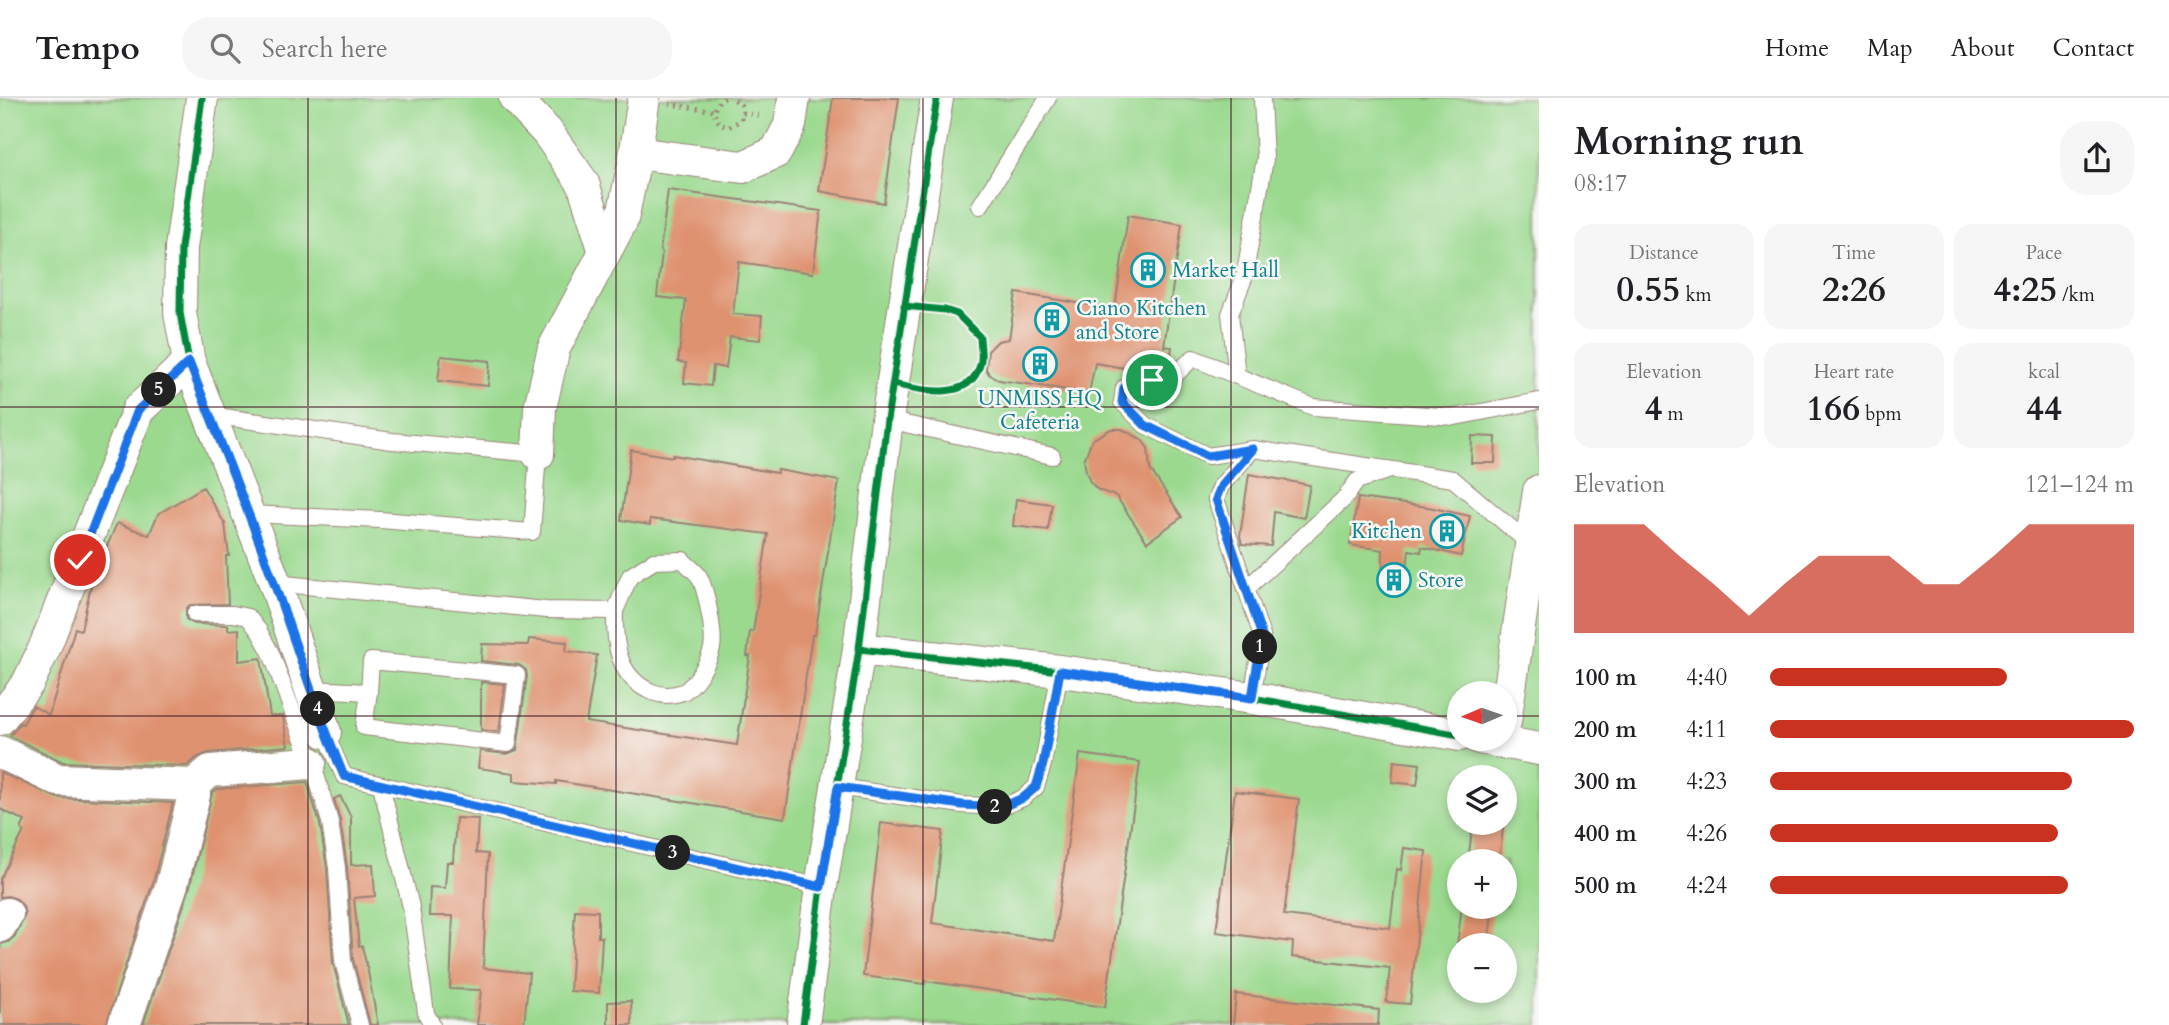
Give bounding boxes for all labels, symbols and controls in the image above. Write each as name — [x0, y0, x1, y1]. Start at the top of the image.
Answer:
search box — [182, 17, 672, 80]
text: Tempo — [35, 26, 140, 71]
icon: search — [206, 29, 244, 67]
text: Search here — [262, 31, 388, 66]
text: Home — [1765, 32, 1829, 65]
text: Map — [1867, 32, 1913, 65]
text: About — [1951, 32, 2015, 65]
text: Contact — [2053, 32, 2134, 65]
text: Morning run — [1574, 116, 1804, 168]
button: share — [2060, 121, 2134, 195]
text: 08:17 — [1574, 168, 1627, 199]
text: Distance — [1629, 240, 1699, 266]
text: Time — [1832, 240, 1876, 266]
text: Pace — [2026, 240, 2062, 266]
building icon: Market Hall — [1129, 251, 1167, 289]
place label: Market Hall — [1172, 256, 1279, 285]
text: 0.55 — [1616, 266, 1680, 314]
text: 2:26 — [1822, 266, 1886, 314]
text: 4:25 — [1993, 266, 2057, 314]
text: km — [1680, 282, 1712, 308]
text: /km — [2057, 282, 2095, 308]
place label: Ciano Kitchen and Store — [1076, 294, 1207, 347]
building icon: Ciano Kitchen and Store — [1033, 301, 1071, 339]
building icon: UNMISS HQ Cafeteria — [1021, 345, 1059, 383]
pin — [1122, 350, 1182, 410]
text: Elevation — [1626, 359, 1702, 385]
text: Heart rate — [1814, 359, 1894, 385]
text: kcal — [2028, 359, 2060, 385]
icon: arrive — [1133, 361, 1171, 399]
pin: 5 — [142, 372, 176, 408]
text: 5 — [154, 376, 163, 402]
place label: UNMISS HQ Cafeteria — [978, 384, 1102, 437]
text: 4 — [1644, 385, 1662, 433]
text: 166 — [1806, 385, 1860, 433]
text: 44 — [2026, 385, 2062, 433]
text: m — [1662, 401, 1684, 427]
text: bpm — [1860, 401, 1902, 427]
text: Elevation — [1574, 469, 1665, 500]
text: 121–124 m — [2025, 469, 2134, 500]
building icon: Kitchen — [1428, 512, 1466, 550]
place label: Kitchen — [1351, 517, 1422, 546]
pin — [50, 530, 110, 590]
icon: check — [61, 541, 99, 579]
building icon: Store — [1375, 561, 1413, 599]
place label: Store — [1418, 566, 1464, 595]
pin: 1 — [1242, 630, 1278, 664]
text: 1 — [1255, 633, 1264, 659]
text: 100 m — [1574, 662, 1637, 693]
text: 4:40 — [1686, 662, 1727, 693]
north arrow — [1447, 681, 1517, 751]
map controls — [1447, 681, 1517, 1003]
pin: 4 — [300, 692, 336, 726]
text: 4 — [313, 695, 322, 721]
text: 200 m — [1574, 714, 1637, 745]
text: 4:11 — [1686, 714, 1727, 745]
button: layers — [1447, 765, 1517, 835]
text: 300 m — [1574, 766, 1637, 797]
text: 4:23 — [1686, 766, 1727, 797]
pin: 2 — [978, 790, 1012, 824]
text: 2 — [990, 793, 999, 819]
text: 400 m — [1574, 818, 1637, 849]
text: 4:26 — [1686, 818, 1727, 849]
pin: 3 — [656, 836, 690, 870]
text: 3 — [668, 839, 677, 865]
button: + — [1447, 849, 1517, 919]
text: 500 m — [1574, 870, 1637, 901]
text: 4:24 — [1686, 870, 1727, 901]
button: − — [1447, 933, 1517, 1003]

